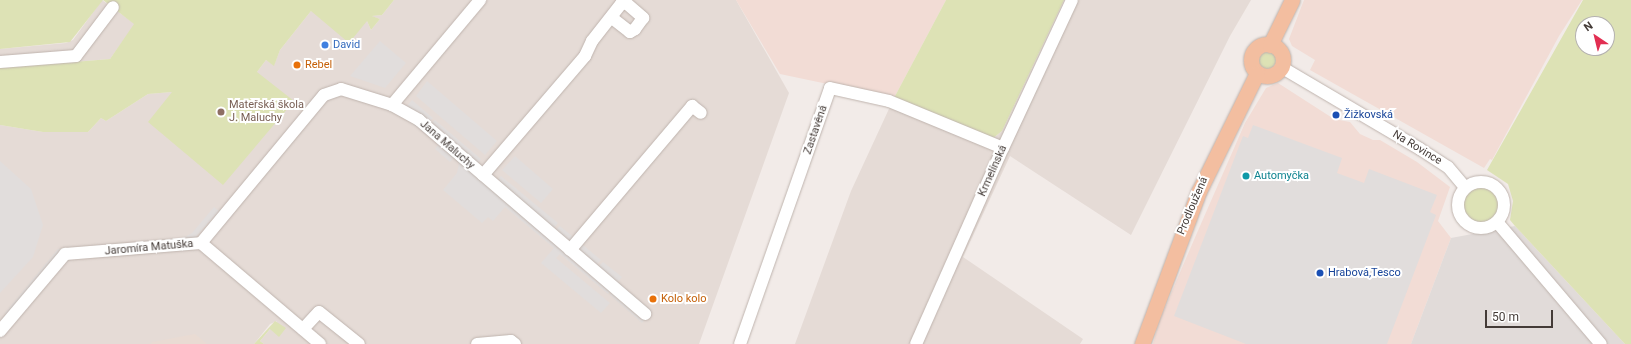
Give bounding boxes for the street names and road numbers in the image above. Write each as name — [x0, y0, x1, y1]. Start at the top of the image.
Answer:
street label: Zastavěná — [801, 104, 831, 156]
street label: Jana Maluchy — [417, 118, 477, 172]
street label: Na Rovince — [1390, 128, 1444, 168]
street label: Krmelínská — [976, 143, 1010, 199]
street label: Prodloužená — [1175, 175, 1211, 237]
street label: Jaromíra Matuška — [104, 238, 194, 258]

